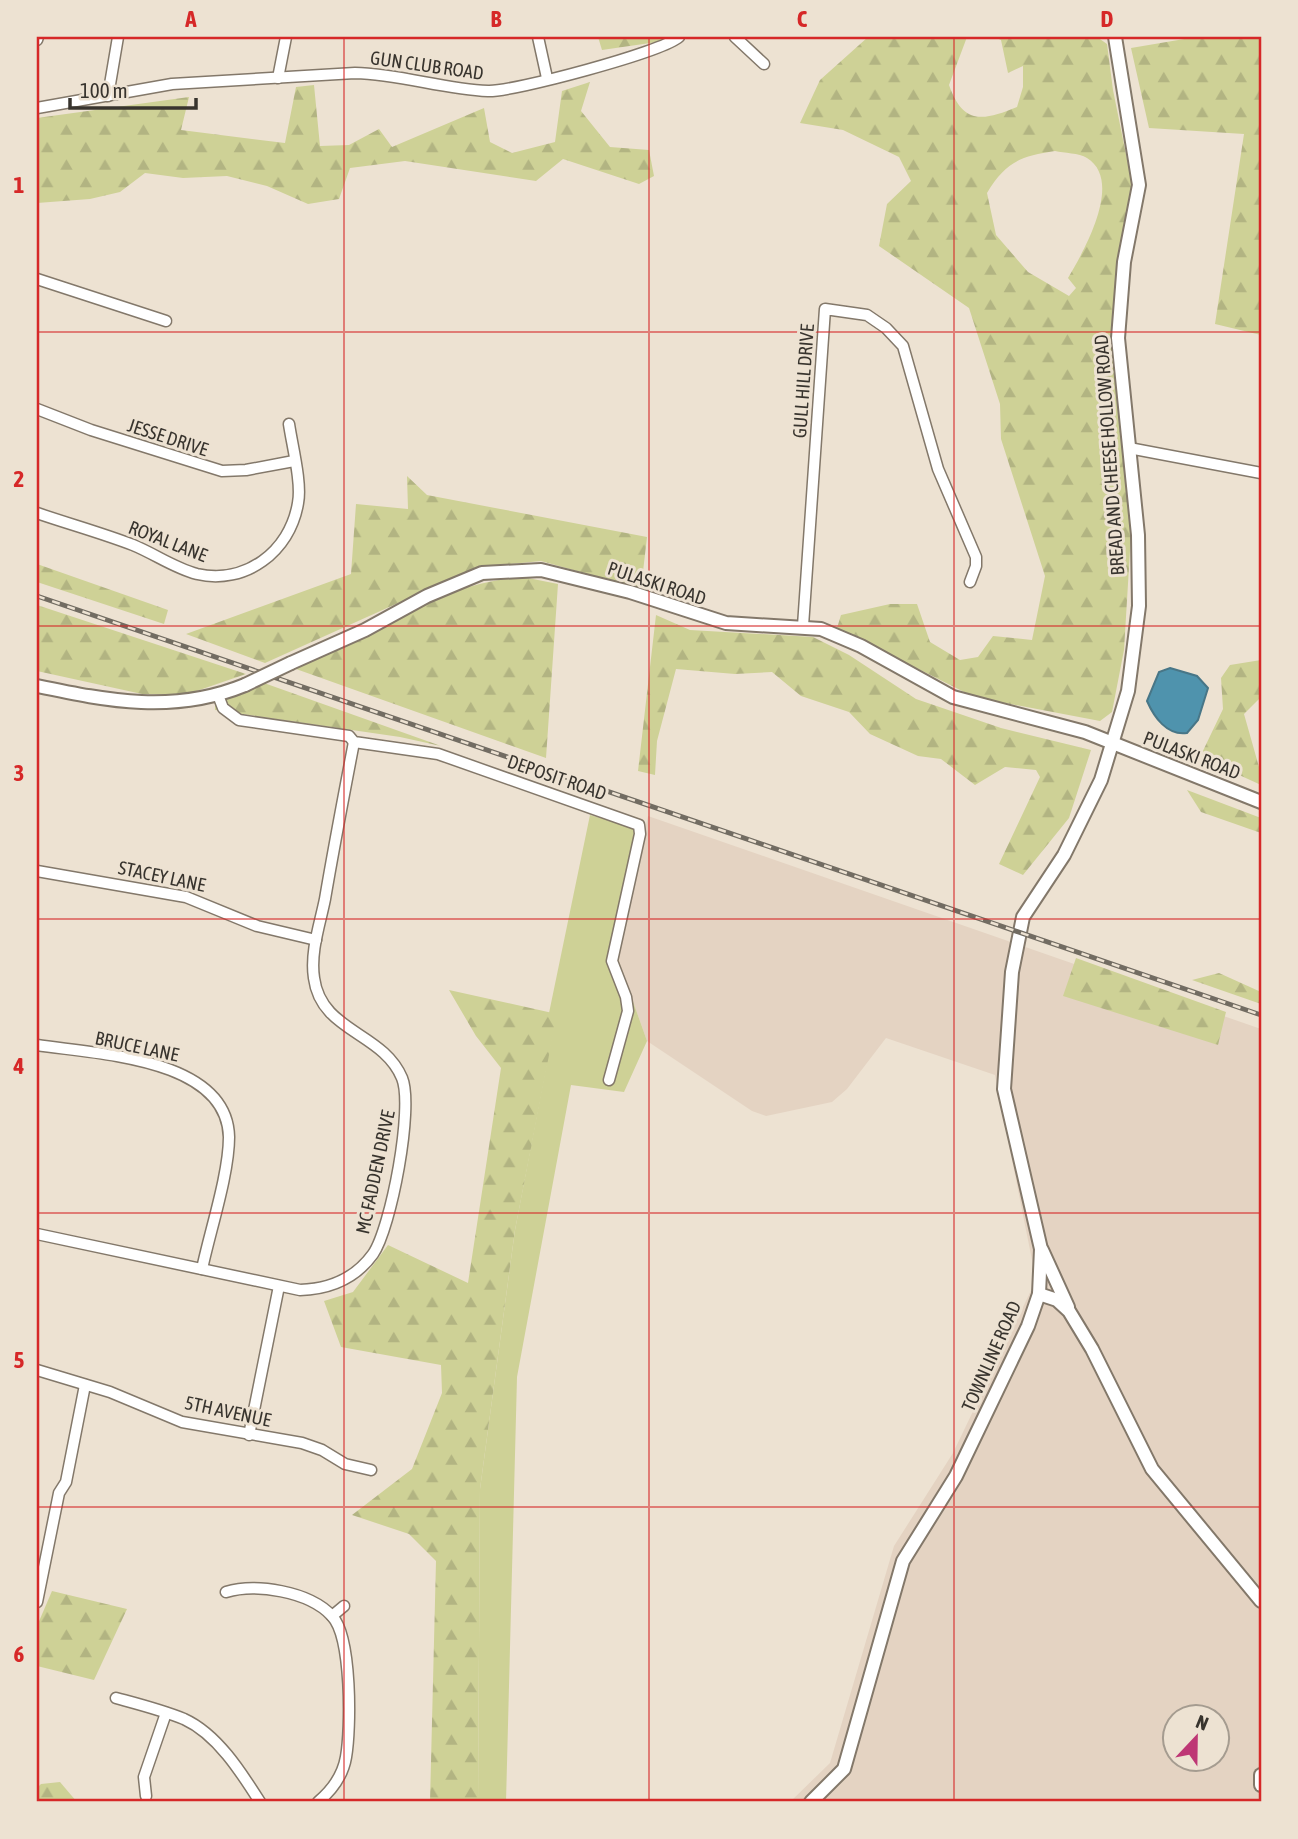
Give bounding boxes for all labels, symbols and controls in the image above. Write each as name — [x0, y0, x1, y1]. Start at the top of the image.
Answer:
text: A — [184, 6, 197, 32]
text: B — [491, 6, 502, 32]
text: C — [797, 6, 808, 32]
text: D — [1101, 6, 1114, 32]
street label: GUN CLUB ROAD — [369, 46, 485, 84]
scale bar — [70, 66, 196, 110]
text: 100 m — [80, 78, 128, 102]
text: 1 — [14, 172, 25, 198]
street label: GULL HILL DRIVE — [788, 323, 818, 439]
street label: BREAD AND CHEESE HOLLOW ROAD — [1090, 334, 1128, 576]
street label: JESSE DRIVE — [125, 414, 211, 460]
text: 2 — [14, 466, 24, 492]
street label: ROYAL LANE — [126, 516, 210, 566]
street label: PULASKI ROAD — [605, 557, 709, 609]
street label: PULASKI ROAD — [1140, 726, 1244, 784]
street label: DEPOSIT ROAD — [505, 750, 609, 804]
text: 3 — [14, 760, 24, 786]
street label: STACEY LANE — [116, 856, 208, 896]
street label: BRUCE LANE — [93, 1026, 181, 1066]
text: 4 — [13, 1053, 25, 1079]
street label: MC FADDEN DRIVE — [351, 1108, 399, 1236]
street label: TOWNLINE ROAD — [957, 1297, 1025, 1415]
text: 5 — [14, 1347, 25, 1373]
street label: 5TH AVENUE — [183, 1391, 273, 1431]
text: 6 — [14, 1641, 25, 1667]
north arrow — [1162, 1702, 1232, 1772]
text: N — [1193, 1710, 1212, 1735]

